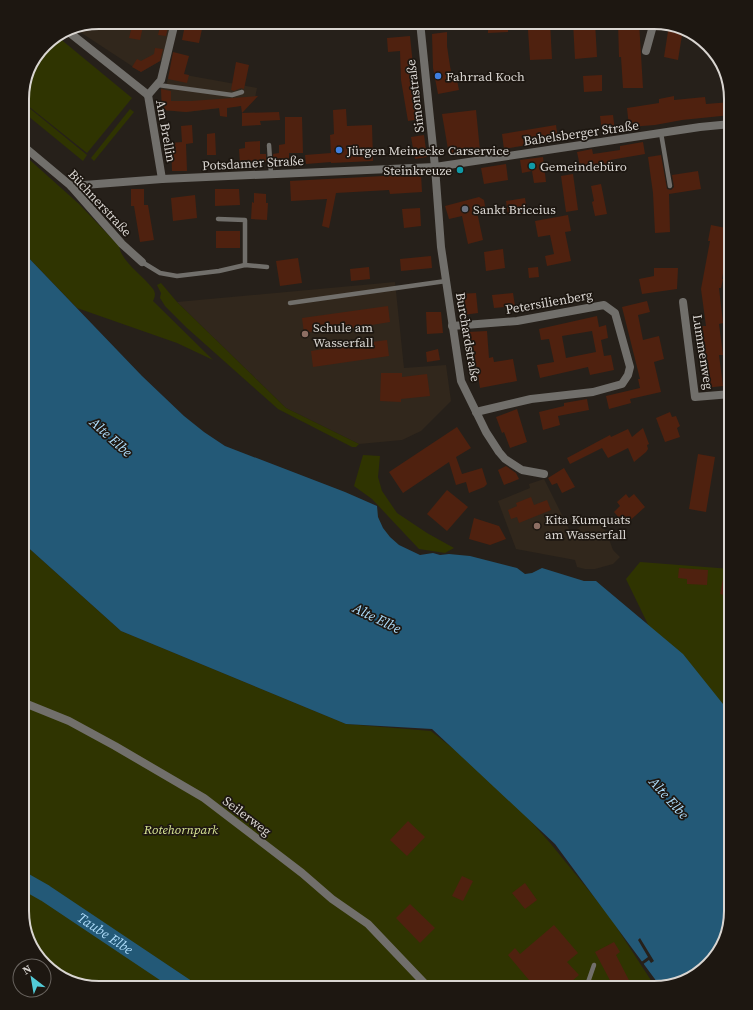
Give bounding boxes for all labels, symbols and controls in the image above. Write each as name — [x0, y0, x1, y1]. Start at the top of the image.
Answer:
street label: Simonstraße — [402, 58, 428, 133]
place label: Fahrrad Koch — [446, 68, 525, 85]
marker: Fahrrad Koch — [433, 71, 443, 81]
street label: Am Brellin — [152, 99, 180, 164]
street label: Babelsberger Straße — [522, 116, 640, 150]
place label: Jürgen Meinecke Carservice — [346, 142, 510, 159]
marker: Jürgen Meinecke Carservice — [334, 145, 344, 155]
street label: Potsdamer Straße — [202, 152, 305, 174]
place label: Gemeindebüro — [540, 158, 627, 175]
marker: Gemeindebüro — [527, 161, 537, 171]
place label: Steinkreuze — [384, 162, 452, 179]
marker: Steinkreuze — [455, 165, 465, 175]
street label: Büchnerstraße — [65, 166, 136, 240]
place label: Sankt Briccius — [473, 201, 556, 218]
marker: Sankt Briccius — [460, 204, 470, 214]
street label: Petersilienberg — [504, 286, 594, 318]
street label: Burchardstraße — [452, 291, 484, 383]
street label: Lummenweg — [689, 313, 717, 391]
place label: Schule am Wasserfall — [313, 319, 374, 351]
marker: Schule am Wasserfall — [300, 329, 310, 339]
water label: Alte Elbe — [85, 412, 137, 462]
place label: Kita Kumquats am Wasserfall — [545, 511, 631, 543]
marker: Kita Kumquats am Wasserfall — [532, 521, 542, 531]
water label: Alte Elbe — [349, 597, 405, 638]
water label: Alte Elbe — [644, 772, 694, 824]
street label: Seilerweg — [219, 792, 275, 840]
park label: Rotehornpark — [143, 821, 219, 838]
water label: Taube Elbe — [74, 908, 137, 959]
north arrow — [12, 958, 52, 998]
text: N — [20, 961, 34, 978]

